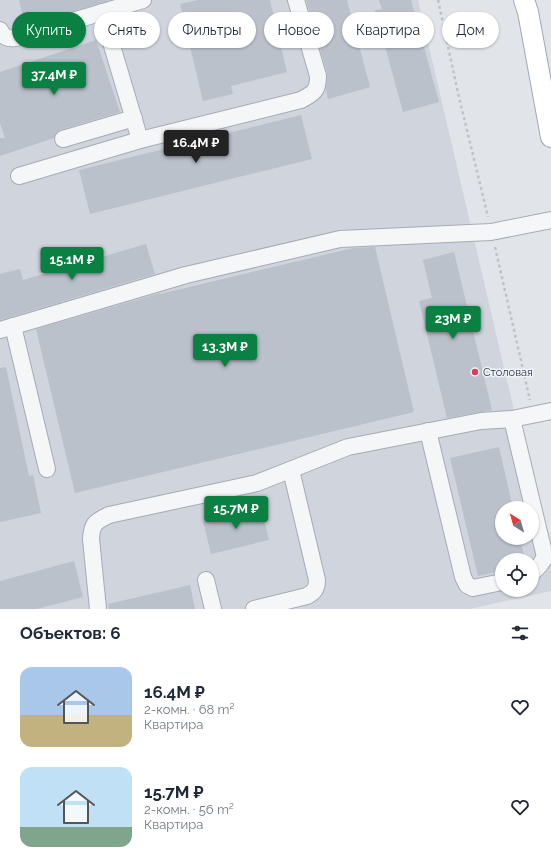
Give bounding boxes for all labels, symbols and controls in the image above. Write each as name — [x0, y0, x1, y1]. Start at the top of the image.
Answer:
chip: Купить — [12, 12, 86, 48]
chip: Снять — [94, 12, 160, 48]
chip: Фильтры — [168, 12, 256, 48]
chip: Новое — [264, 12, 334, 48]
chip: Квартира — [342, 12, 434, 48]
chip: Дом — [442, 12, 499, 48]
pin: 37.4M ₽ — [17, 62, 91, 96]
text: 37.4M ₽ — [31, 67, 77, 82]
pin: 16.4M ₽ — [159, 130, 233, 164]
text: 16.4M ₽ — [173, 135, 219, 150]
pin: 15.1M ₽ — [35, 247, 109, 281]
text: 15.1M ₽ — [50, 252, 94, 267]
pin: 23M ₽ — [425, 306, 481, 340]
text: 23M ₽ — [435, 311, 471, 326]
pin: 13.3M ₽ — [188, 334, 262, 368]
text: 13.3M ₽ — [202, 339, 248, 354]
place label: Столовая — [483, 366, 533, 379]
marker: Столовая — [470, 367, 480, 377]
pin: 15.7M ₽ — [199, 496, 273, 530]
text: 15.7M ₽ — [213, 501, 259, 516]
north arrow — [495, 501, 539, 545]
map controls — [495, 501, 539, 597]
button: locate — [495, 553, 539, 597]
icon: filters — [509, 622, 531, 644]
text: Объектов: 6 — [20, 623, 121, 643]
text: 16.4M ₽ — [144, 682, 205, 702]
icon: home — [52, 683, 100, 731]
icon: heart — [509, 696, 531, 718]
text: 2-комн. · 68 m² — [144, 702, 235, 717]
text: Квартира — [144, 717, 203, 732]
text: 15.7M ₽ — [144, 782, 204, 802]
icon: home — [52, 783, 100, 831]
icon: heart — [509, 796, 531, 818]
text: 2-комн. · 56 m² — [144, 802, 234, 817]
text: Квартира — [144, 817, 203, 832]

